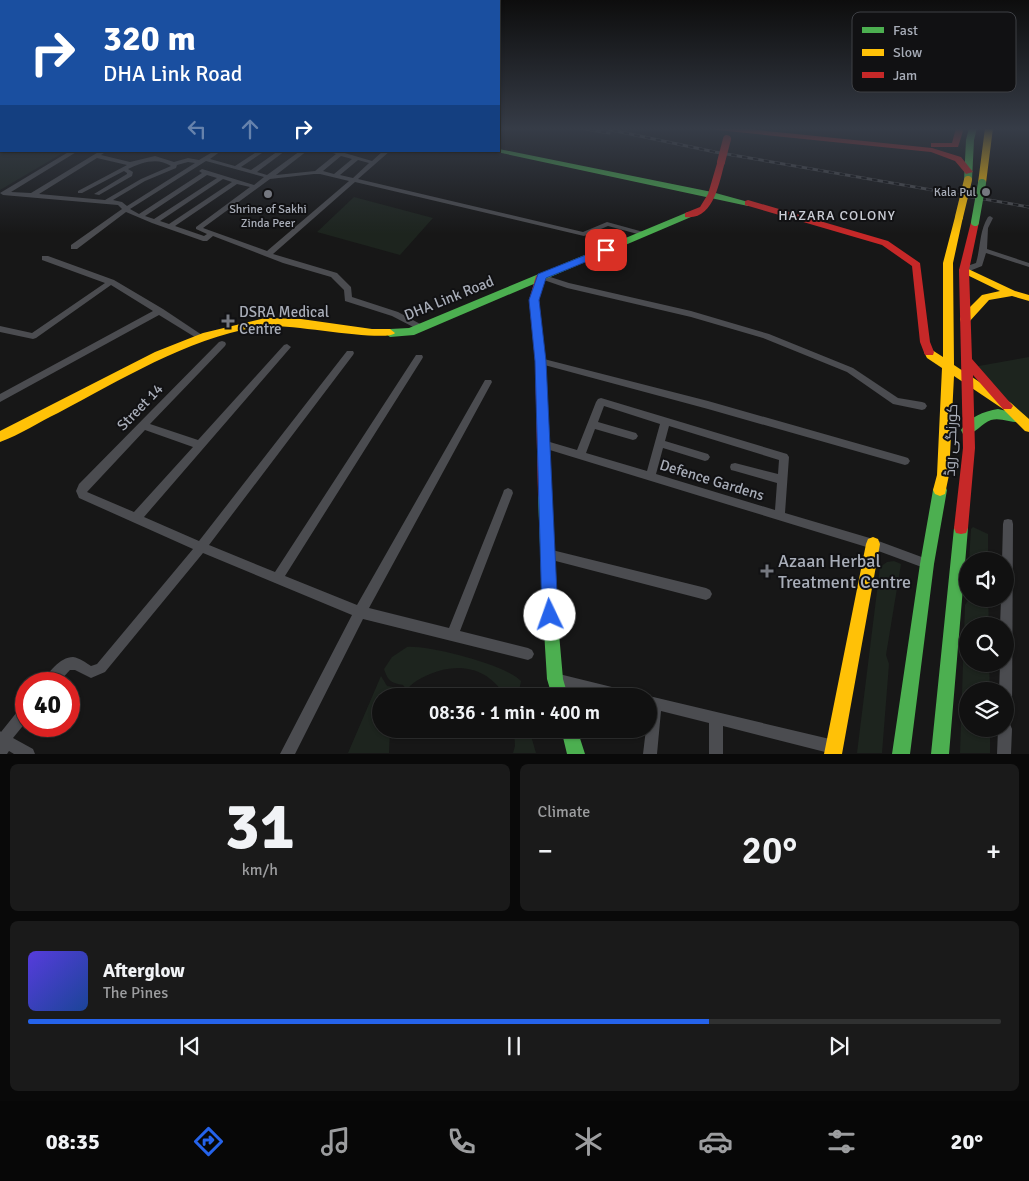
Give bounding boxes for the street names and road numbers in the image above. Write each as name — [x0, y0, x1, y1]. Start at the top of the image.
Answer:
street label: DHA Link Road — [402, 272, 496, 324]
street label: Street 14 — [113, 380, 167, 434]
street label: کورنگی روڈ — [941, 403, 962, 477]
street label: Defence Gardens — [658, 456, 767, 505]

